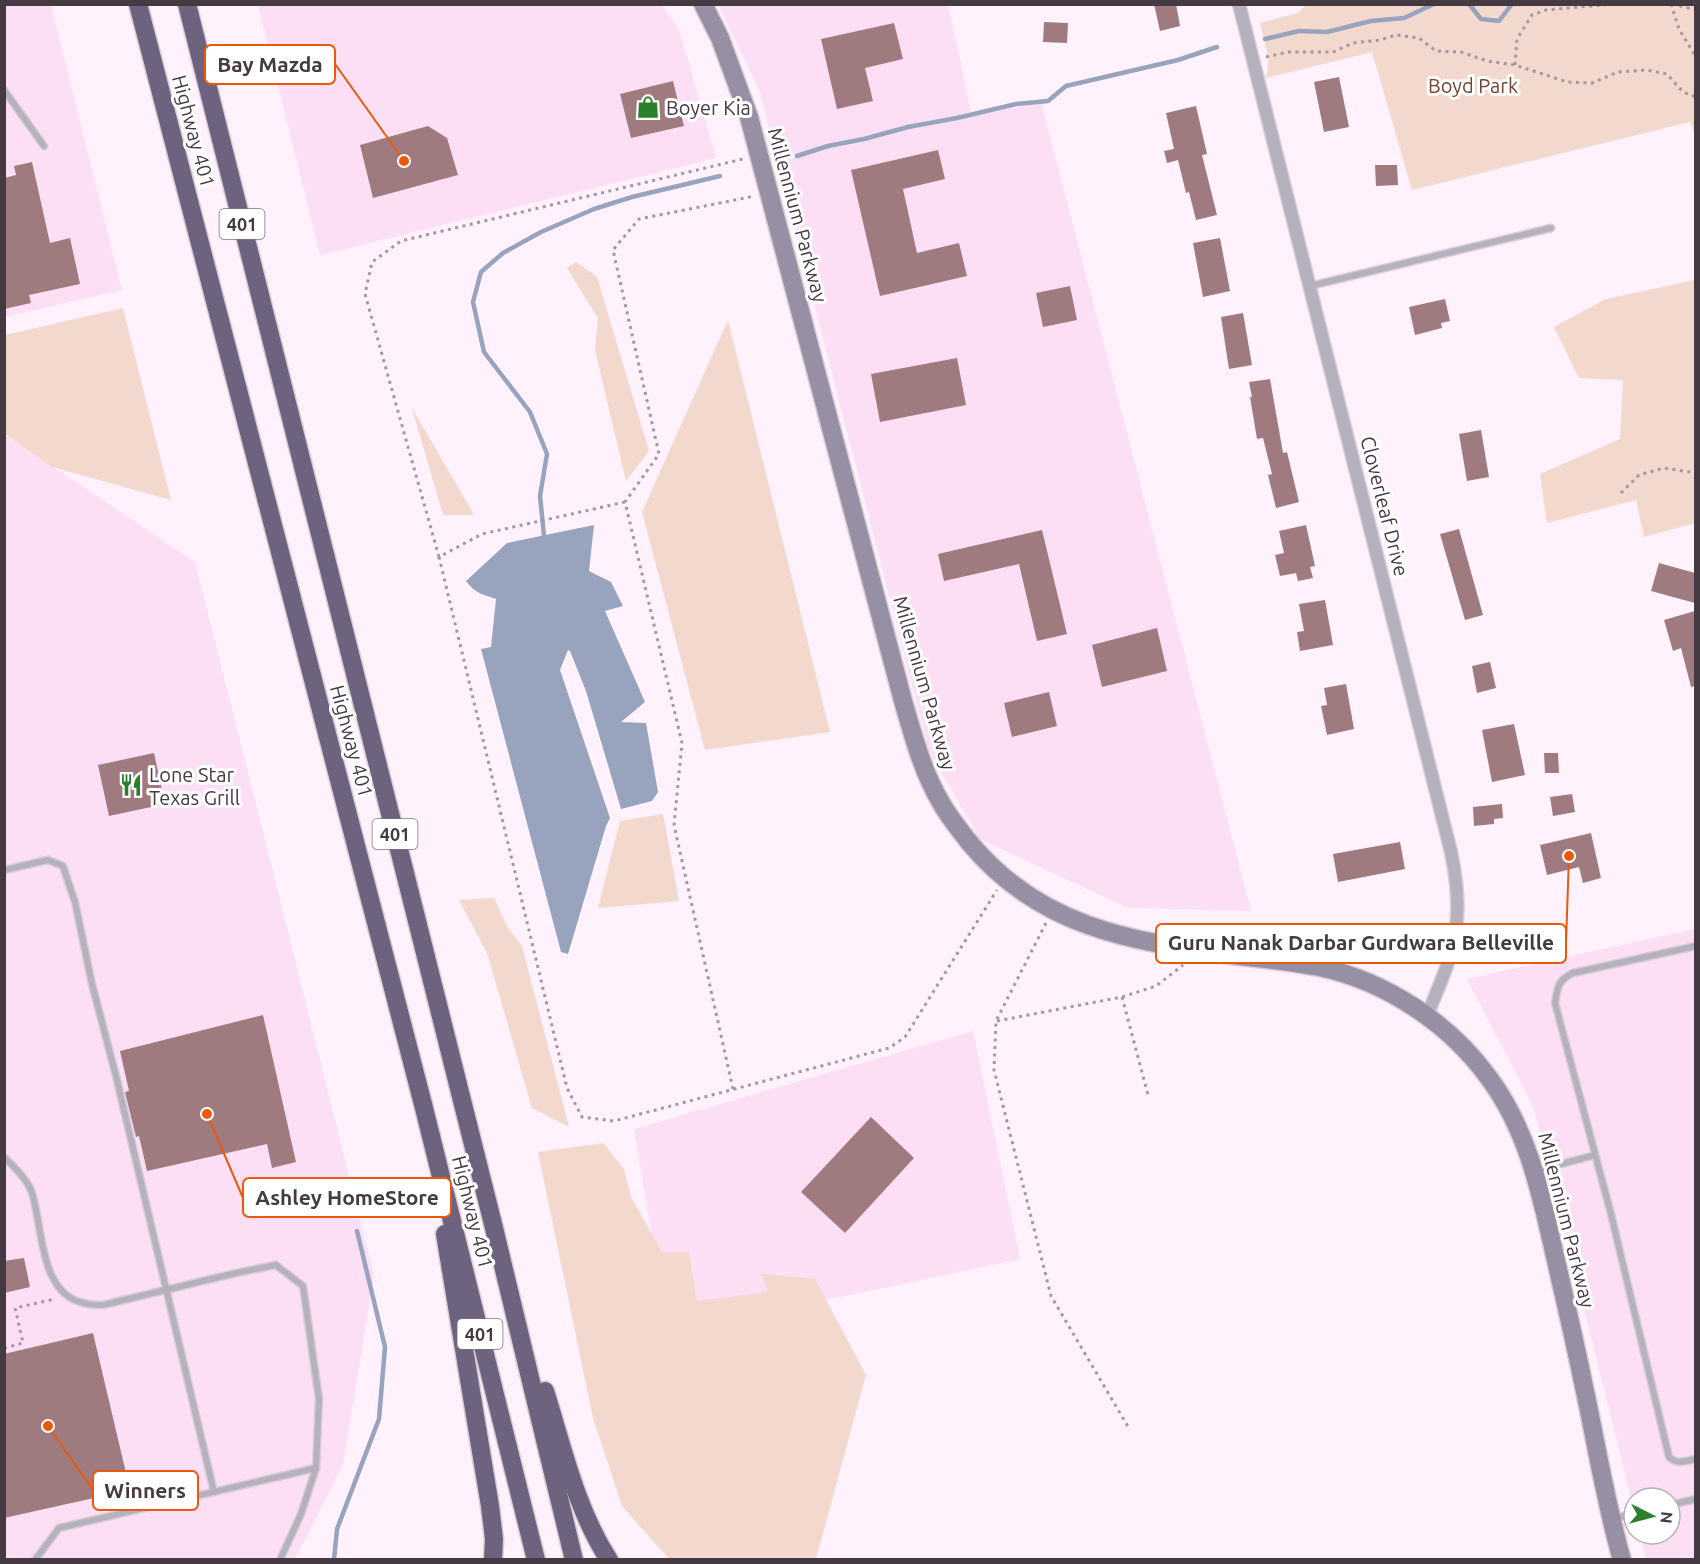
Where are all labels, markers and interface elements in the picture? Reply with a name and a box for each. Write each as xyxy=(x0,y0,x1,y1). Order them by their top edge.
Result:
callout: Bay Mazda xyxy=(205,45,335,84)
text: Bay Mazda xyxy=(217,52,323,76)
street label: Highway 401 xyxy=(168,72,220,190)
park label: Boyd Park xyxy=(1428,74,1518,97)
shop icon: Boyer Kia xyxy=(635,94,661,120)
place label: Boyer Kia xyxy=(666,96,751,119)
street label: Millennium Parkway xyxy=(764,125,832,305)
road number: 401 xyxy=(220,209,264,239)
street label: Cloverleaf Drive xyxy=(1356,434,1414,578)
street label: Millennium Parkway xyxy=(889,593,961,773)
street label: Highway 401 xyxy=(326,682,378,800)
place label: Lone Star Texas Grill xyxy=(149,763,240,809)
restaurant icon: Lone Star Texas Grill xyxy=(118,772,144,798)
road number: 401 xyxy=(372,819,418,849)
callout: Guru Nanak Darbar Gurdwara Belleville xyxy=(1156,924,1566,963)
text: Guru Nanak Darbar Gurdwara Belleville xyxy=(1168,930,1554,954)
street label: Millennium Parkway xyxy=(1534,1130,1600,1310)
street label: Highway 401 xyxy=(448,1153,498,1271)
callout: Ashley HomeStore xyxy=(243,1178,451,1217)
text: Ashley HomeStore xyxy=(255,1185,439,1209)
road number: 401 xyxy=(458,1319,502,1349)
callout: Winners xyxy=(93,1471,198,1510)
text: Winners xyxy=(104,1478,186,1502)
north arrow xyxy=(1622,1486,1682,1546)
text: N xyxy=(1657,1511,1676,1524)

